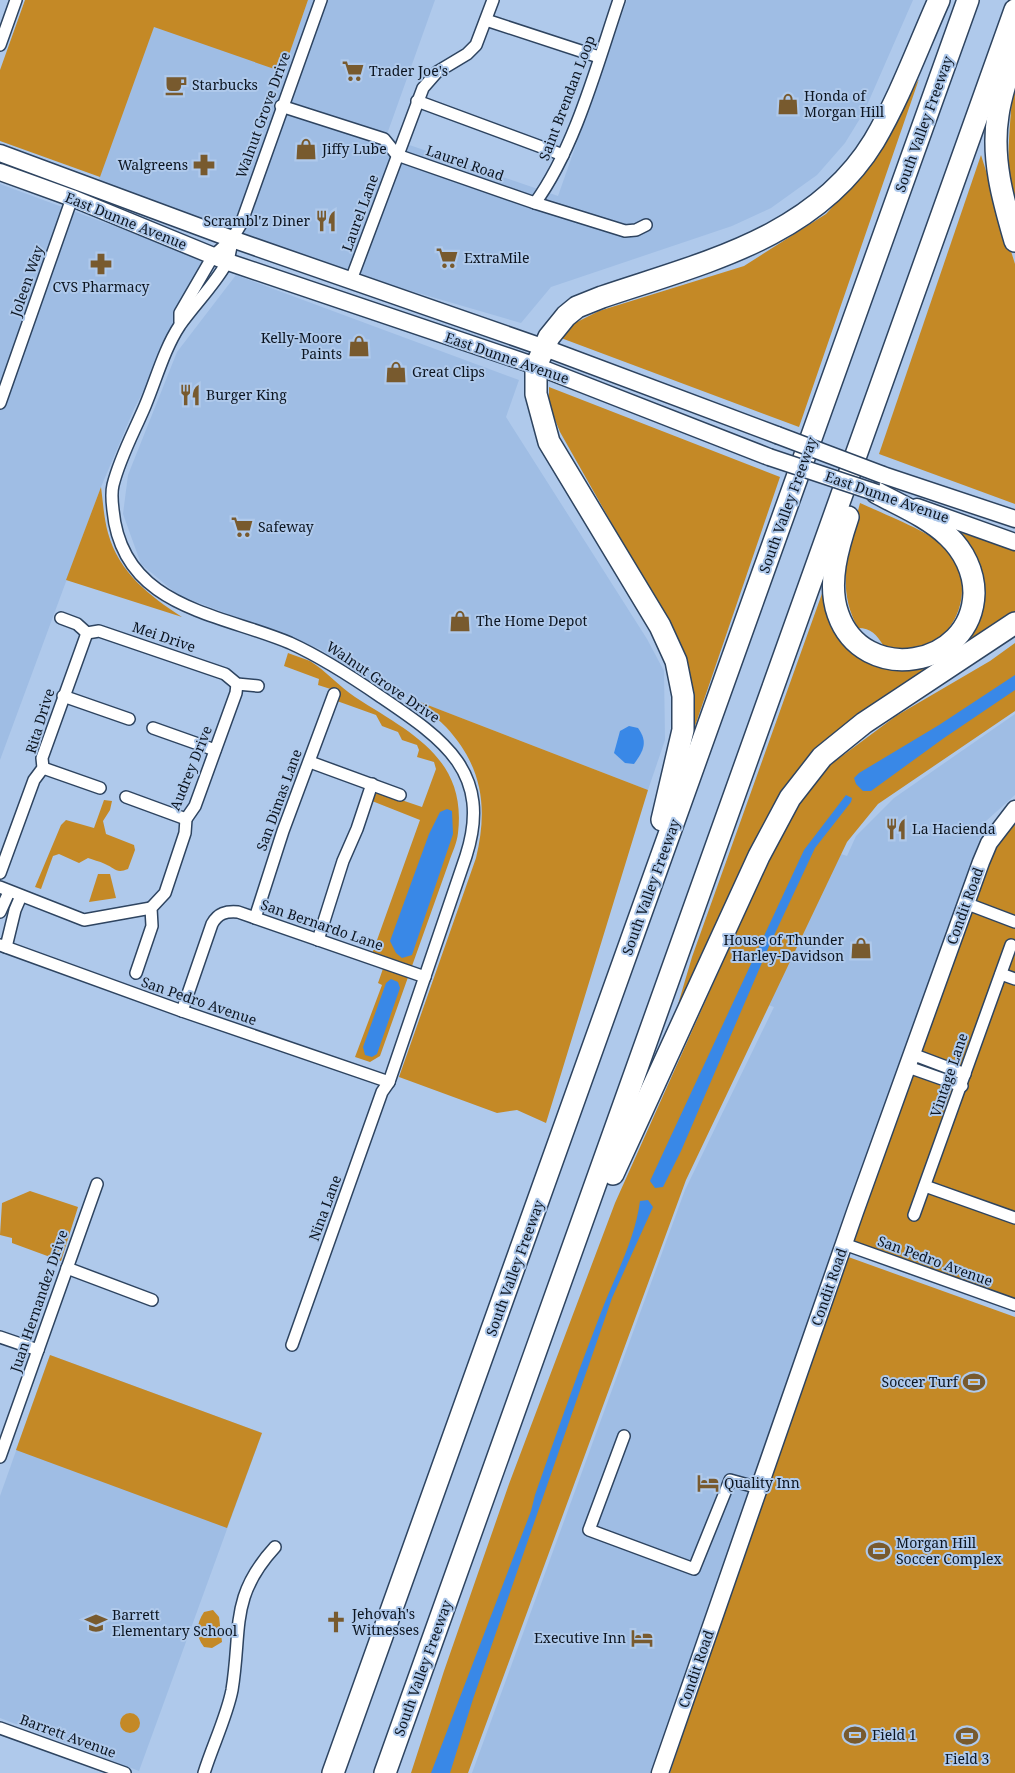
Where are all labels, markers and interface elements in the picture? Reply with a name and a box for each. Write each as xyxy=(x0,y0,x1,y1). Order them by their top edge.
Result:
street label: Saint Brendan Loop xyxy=(534,33,599,163)
street label: Walnut Grove Drive xyxy=(231,49,294,181)
street label: South Valley Freeway xyxy=(890,53,957,195)
supermarket icon: Trader Joe's xyxy=(340,58,366,84)
place label: Trader Joe's xyxy=(369,61,448,80)
cafe icon: Starbucks xyxy=(163,72,189,98)
place label: Starbucks xyxy=(192,75,258,94)
place label: Honda of Morgan Hill xyxy=(804,86,885,121)
shop icon: Honda of Morgan Hill xyxy=(775,91,801,117)
shop icon: Jiffy Lube xyxy=(293,136,319,162)
place label: Jiffy Lube xyxy=(321,139,387,158)
street label: Laurel Road xyxy=(424,140,507,185)
pharmacy icon: Walgreens xyxy=(191,152,217,178)
place label: Walgreens xyxy=(118,155,188,174)
street label: Laurel Lane xyxy=(337,172,382,254)
street label: East Dunne Avenue xyxy=(62,187,190,254)
restaurant icon: Scrambl'z Diner xyxy=(313,208,339,234)
place label: Scrambl'z Diner xyxy=(203,211,310,230)
street label: Joleen Way xyxy=(5,243,48,320)
supermarket icon: ExtraMile xyxy=(434,245,460,271)
place label: ExtraMile xyxy=(464,248,529,267)
pharmacy icon: CVS Pharmacy xyxy=(88,251,114,277)
place label: CVS Pharmacy xyxy=(52,277,150,296)
street label: East Dunne Avenue xyxy=(443,327,572,388)
place label: Kelly-Moore Paints xyxy=(261,328,342,363)
shop icon: Kelly-Moore Paints xyxy=(346,333,372,359)
shop icon: Great Clips xyxy=(383,359,409,385)
place label: Great Clips xyxy=(412,362,485,381)
restaurant icon: Burger King xyxy=(177,382,203,408)
place label: Burger King xyxy=(206,385,287,404)
street label: South Valley Freeway xyxy=(754,434,821,576)
street label: East Dunne Avenue xyxy=(823,466,952,527)
supermarket icon: Safeway xyxy=(229,514,255,540)
place label: Safeway xyxy=(258,517,314,536)
shop icon: The Home Depot xyxy=(447,608,473,634)
place label: The Home Depot xyxy=(476,611,587,630)
street label: Mei Drive xyxy=(130,617,198,656)
street label: Walnut Grove Drive xyxy=(323,636,444,727)
street label: Rita Drive xyxy=(21,686,58,756)
street label: Audrey Drive xyxy=(165,723,216,813)
street label: San Dimas Lane xyxy=(251,746,306,853)
street label: South Valley Freeway xyxy=(617,816,684,958)
restaurant icon: La Hacienda xyxy=(883,816,909,842)
place label: La Hacienda xyxy=(912,819,996,838)
street label: Condit Road xyxy=(942,864,987,947)
street label: San Bernardo Lane xyxy=(258,895,386,954)
place label: House of Thunder Harley-Davidson xyxy=(724,930,844,965)
shop icon: House of Thunder Harley-Davidson xyxy=(848,935,874,961)
street label: San Pedro Avenue xyxy=(139,972,259,1029)
street label: Vintage Lane xyxy=(925,1030,972,1119)
street label: Nina Lane xyxy=(304,1172,345,1243)
street label: South Valley Freeway xyxy=(481,1197,548,1339)
street label: Juan Hernandez Drive xyxy=(5,1227,72,1375)
street label: San Pedro Avenue xyxy=(875,1231,995,1290)
street label: Condit Road xyxy=(806,1245,851,1328)
sports icon: Soccer Turf xyxy=(961,1369,987,1395)
place label: Soccer Turf xyxy=(882,1372,960,1391)
hotel icon: Quality Inn xyxy=(695,1470,721,1496)
place label: Quality Inn xyxy=(724,1473,800,1492)
place label: Morgan Hill Soccer Complex xyxy=(896,1533,1003,1568)
sports icon: Morgan Hill Soccer Complex xyxy=(866,1538,892,1564)
street label: South Valley Freeway xyxy=(389,1597,456,1739)
place label: Jehovah's Witnesses xyxy=(351,1604,419,1639)
place label: Barrett Elementary School xyxy=(112,1605,238,1640)
church icon: Jehovah's Witnesses xyxy=(323,1609,349,1635)
school or university icon: Barrett Elementary School xyxy=(83,1610,109,1636)
hotel icon: Executive Inn xyxy=(629,1625,655,1651)
street label: Condit Road xyxy=(673,1627,718,1710)
place label: Executive Inn xyxy=(534,1628,626,1647)
street label: Barrett Avenue xyxy=(17,1709,119,1762)
sports icon: Field 1 xyxy=(842,1722,868,1748)
sports icon: Field 3 xyxy=(954,1723,980,1749)
place label: Field 1 xyxy=(872,1725,917,1744)
place label: Field 3 xyxy=(945,1749,989,1768)

